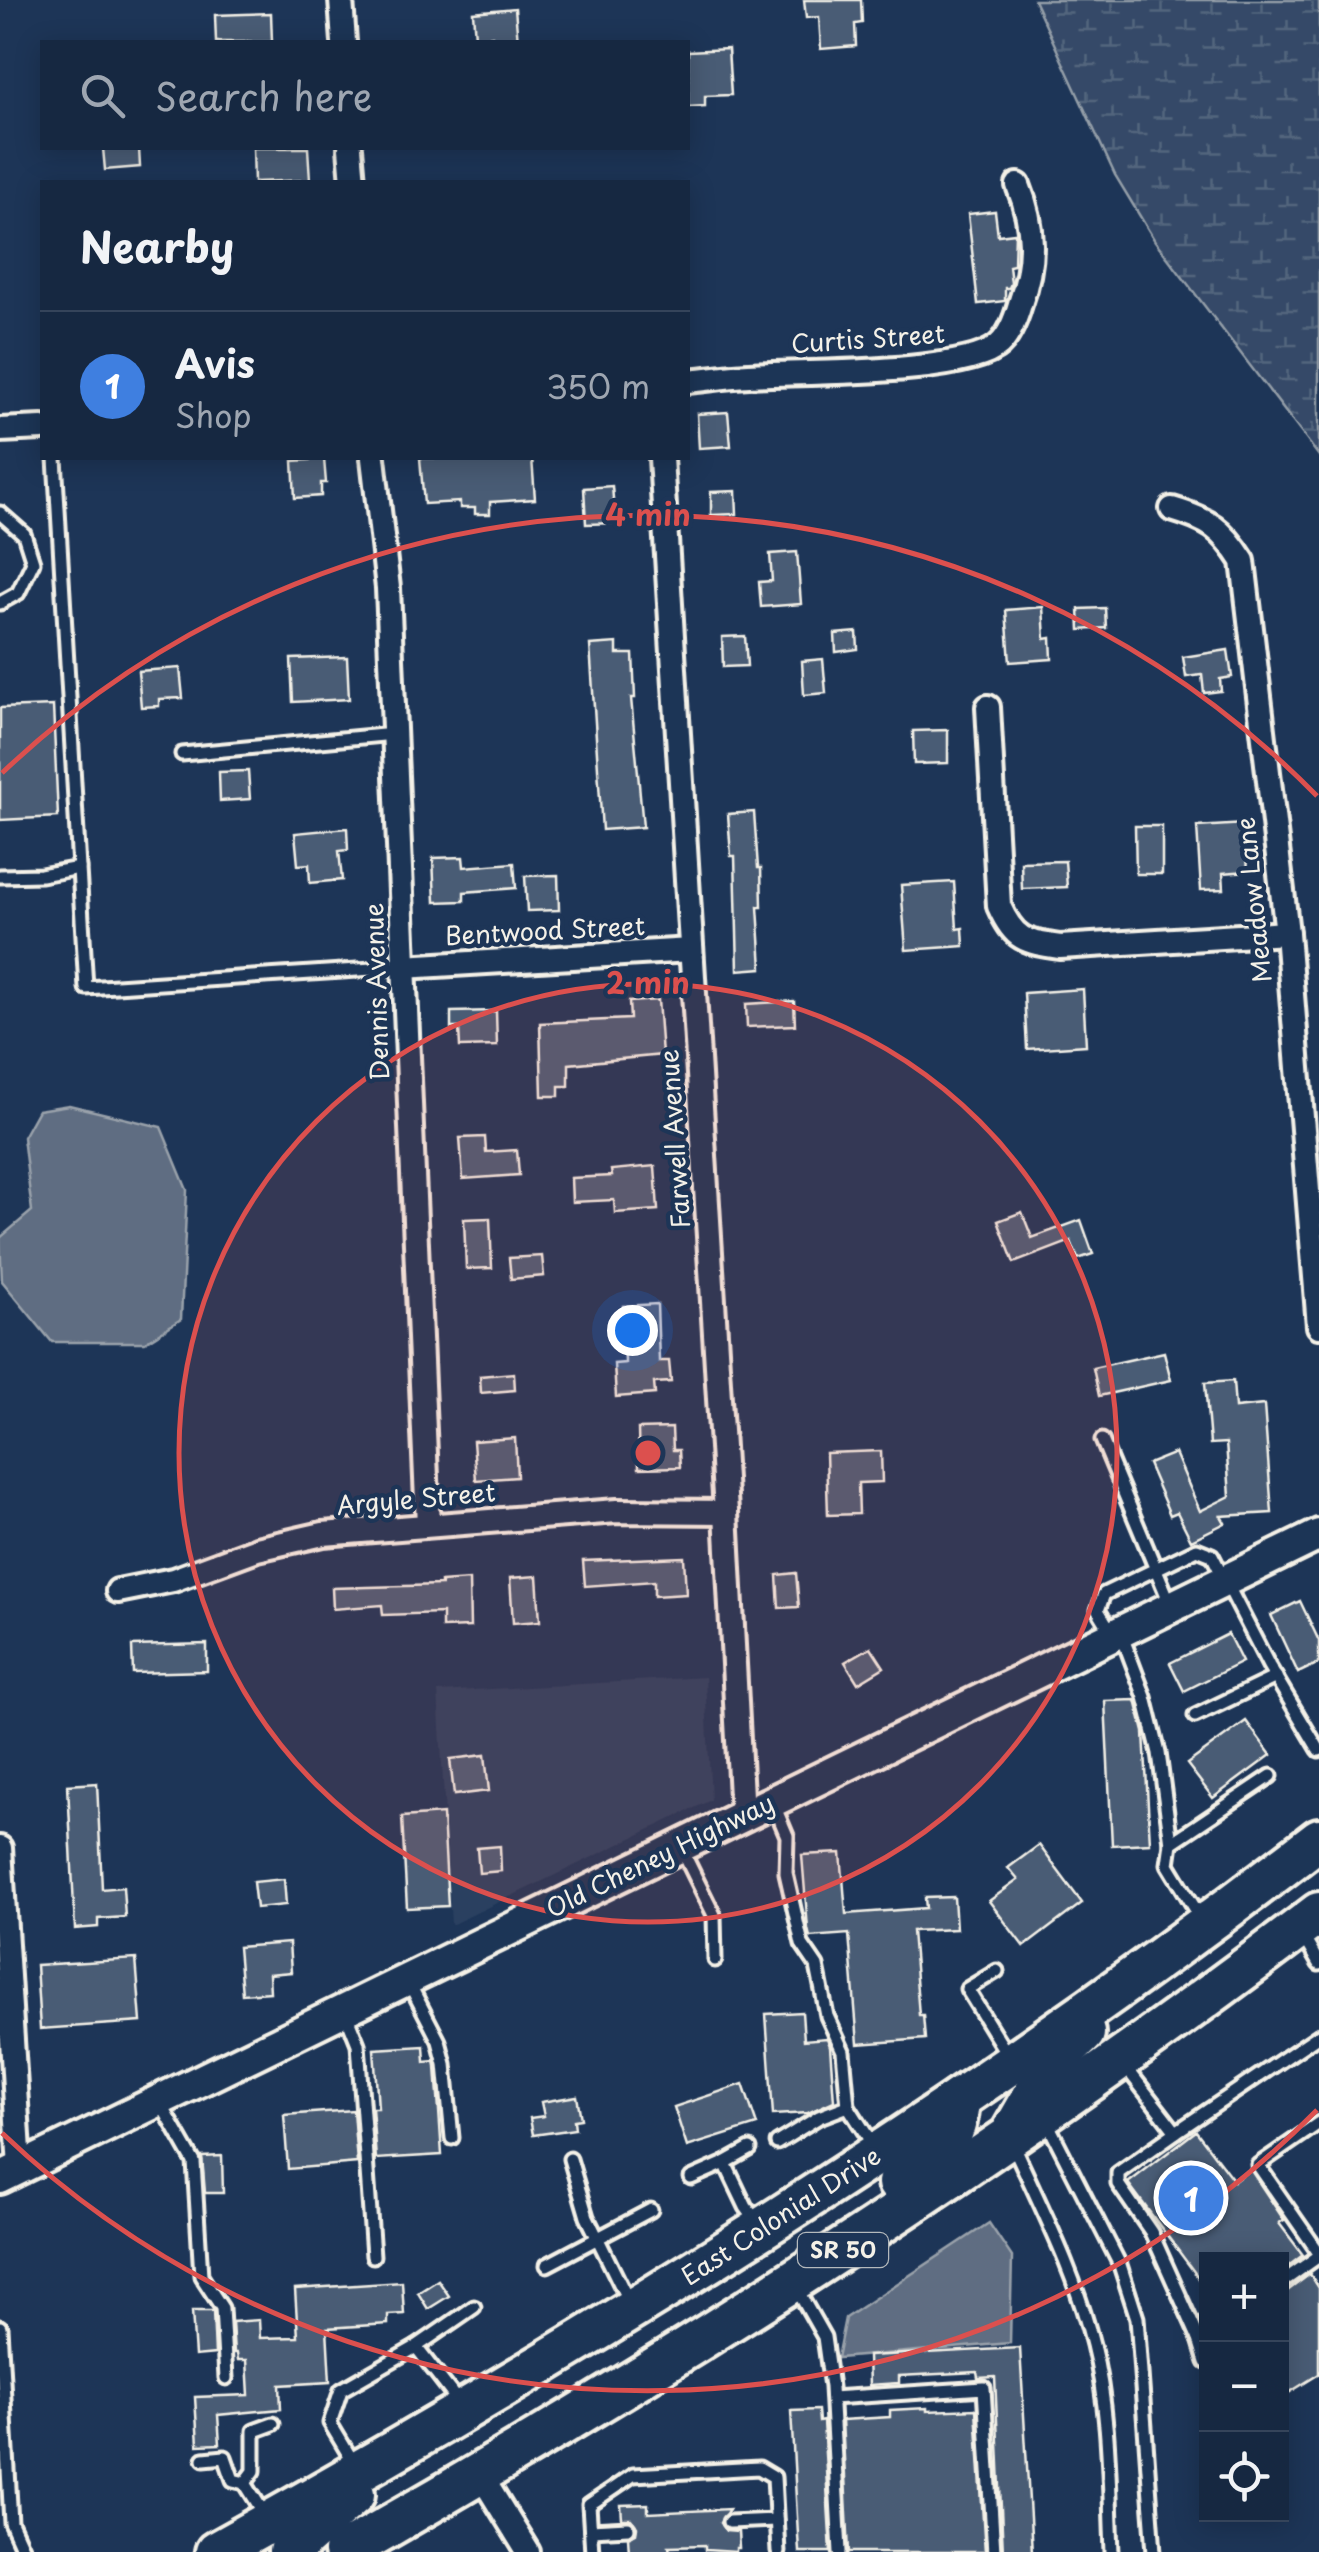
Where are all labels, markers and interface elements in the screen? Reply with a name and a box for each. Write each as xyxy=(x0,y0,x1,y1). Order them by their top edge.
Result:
search box xyxy=(40,40,690,150)
text: Search here xyxy=(155,67,372,124)
icon: search xyxy=(75,68,130,123)
text: Nearby xyxy=(80,214,234,277)
street label: Curtis Street xyxy=(790,314,946,362)
text: Avis xyxy=(175,334,255,391)
text: 1 xyxy=(105,362,120,410)
text: 350 m xyxy=(546,362,650,410)
text: Shop xyxy=(175,391,252,439)
text: 4 min xyxy=(605,491,691,536)
street label: Meadow Lane xyxy=(1225,816,1281,985)
street label: Dennis Avenue xyxy=(354,902,398,1082)
street label: Bentwood Street xyxy=(444,906,646,954)
text: 2 min xyxy=(606,959,690,1004)
street label: Farwell Avenue xyxy=(649,1048,699,1230)
your location xyxy=(607,1305,658,1356)
centre of rings xyxy=(630,1435,666,1471)
street label: Argyle Street xyxy=(335,1472,497,1524)
street label: Old Cheney Highway xyxy=(539,1783,780,1927)
street label: East Colonial Drive xyxy=(673,2136,888,2294)
pin: 1 xyxy=(1158,2160,1224,2236)
road number: SR 50 xyxy=(798,2233,888,2267)
map controls xyxy=(1199,2252,1289,2522)
button: + xyxy=(1199,2252,1289,2342)
button: − xyxy=(1199,2342,1289,2432)
button: locate xyxy=(1199,2432,1289,2522)

